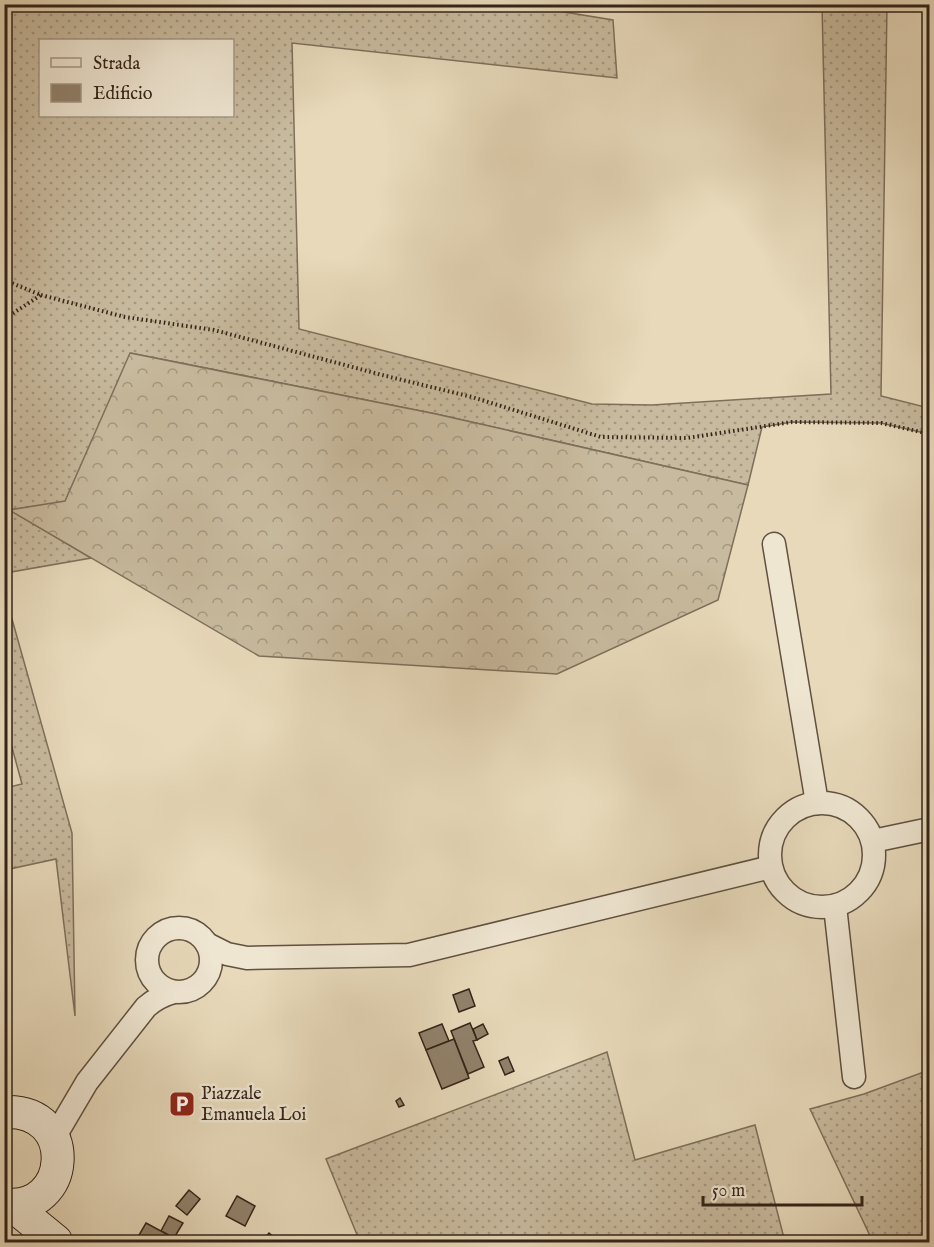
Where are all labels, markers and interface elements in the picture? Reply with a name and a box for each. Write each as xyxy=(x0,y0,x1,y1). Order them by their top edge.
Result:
legend xyxy=(39,39,234,117)
text: Strada xyxy=(93,53,140,76)
text: Edificio xyxy=(93,83,153,106)
place label: Piazzale Emanuela Loi xyxy=(201,1083,306,1127)
parking icon: Piazzale Emanuela Loi xyxy=(167,1089,197,1119)
scale bar xyxy=(703,1169,862,1207)
text: 50 m xyxy=(712,1180,745,1203)

